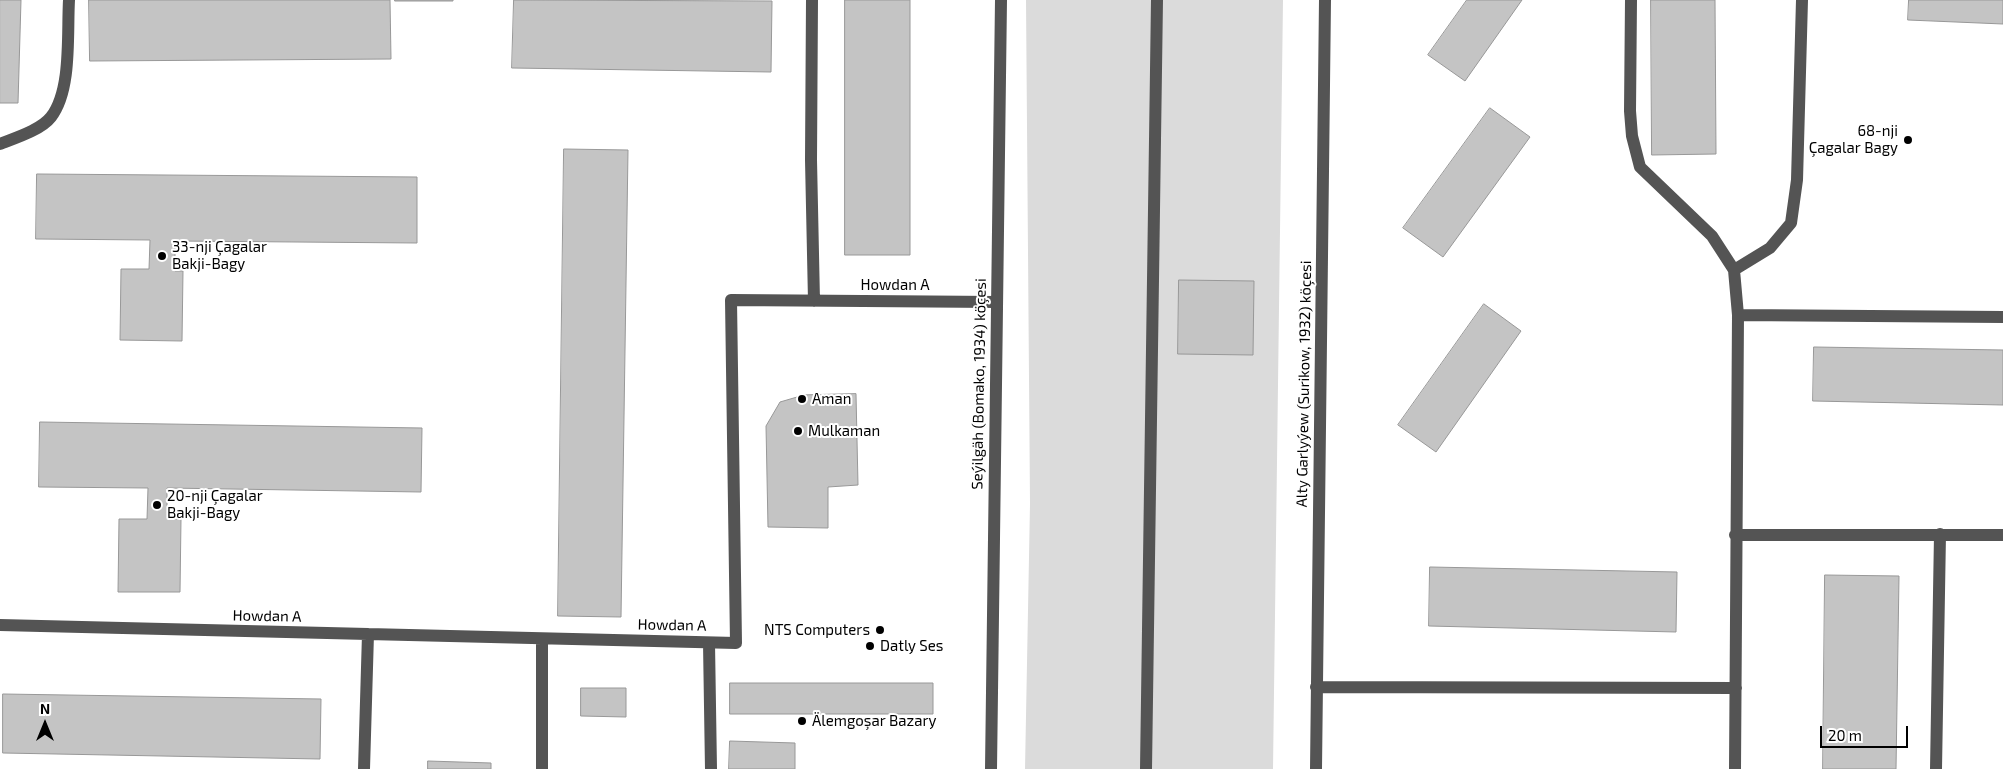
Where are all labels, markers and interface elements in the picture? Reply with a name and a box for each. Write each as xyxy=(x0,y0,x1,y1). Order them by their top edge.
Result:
place label: 68-nji Çagalar Bagy xyxy=(1809,122,1898,157)
marker: 68-nji Çagalar Bagy xyxy=(1902,134,1914,146)
place label: 33-nji Çagalar Bakji-Bagy xyxy=(172,238,267,273)
marker: 33-nji Çagalar Bakji-Bagy xyxy=(156,250,168,262)
street label: Alty Garlyýew (Surikow, 1932) köçesi xyxy=(1293,260,1315,508)
street label: Howdan A xyxy=(860,276,930,294)
street label: Seýilgäh (Bomako, 1934) köçesi xyxy=(968,278,990,490)
place label: Aman xyxy=(812,390,851,408)
marker: Aman xyxy=(796,393,808,405)
place label: Mulkaman xyxy=(808,422,880,440)
marker: Mulkaman xyxy=(792,425,804,437)
place label: 20-nji Çagalar Bakji-Bagy xyxy=(167,487,263,522)
marker: 20-nji Çagalar Bakji-Bagy xyxy=(151,499,163,511)
street label: Howdan A xyxy=(232,606,302,626)
street label: Howdan A xyxy=(637,615,707,635)
place label: NTS Computers xyxy=(764,621,870,639)
marker: NTS Computers xyxy=(874,624,886,636)
place label: Datly Ses xyxy=(880,637,943,655)
marker: Datly Ses xyxy=(864,640,876,652)
north arrow xyxy=(20,699,70,749)
text: N xyxy=(40,700,50,717)
place label: Älemgoşar Bazary xyxy=(812,712,936,730)
marker: Älemgoşar Bazary xyxy=(796,715,808,727)
scale bar xyxy=(1823,716,1910,748)
text: 20 m xyxy=(1828,726,1862,744)

